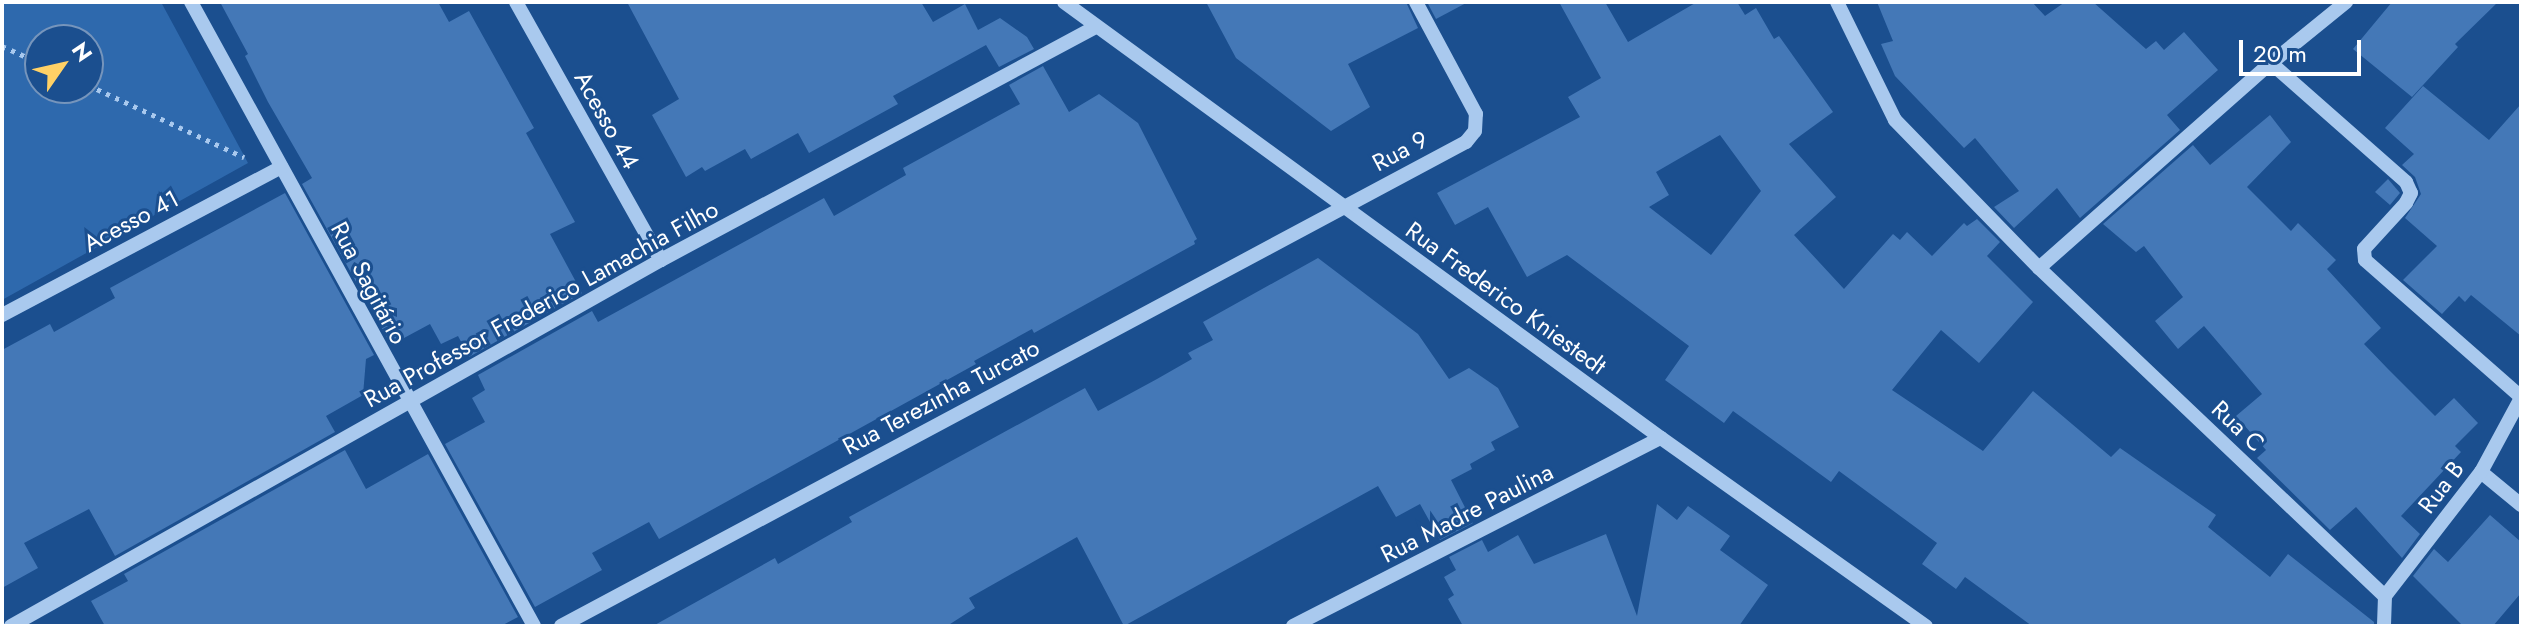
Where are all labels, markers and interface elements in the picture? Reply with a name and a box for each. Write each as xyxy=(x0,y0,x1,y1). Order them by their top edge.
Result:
north arrow xyxy=(24,24,104,104)
scale bar xyxy=(2243,24,2365,74)
text: N xyxy=(64,36,100,68)
text: 20 m xyxy=(2253,36,2307,71)
street label: Acesso 44 xyxy=(568,66,646,174)
street label: Rua 9 xyxy=(1367,125,1433,177)
street label: Acesso 41 xyxy=(78,184,184,258)
street label: Rua Professor Frederico Lamachia Filho xyxy=(359,194,723,414)
street label: Rua Frederico Kniestedt xyxy=(1400,216,1612,380)
street label: Rua Sagitário xyxy=(325,217,413,349)
street label: Rua Terezinha Turcato xyxy=(838,333,1044,461)
street label: Rua C xyxy=(2206,395,2270,457)
street label: Rua B xyxy=(2412,455,2470,519)
street label: Rua Madre Paulina xyxy=(1376,457,1558,569)

